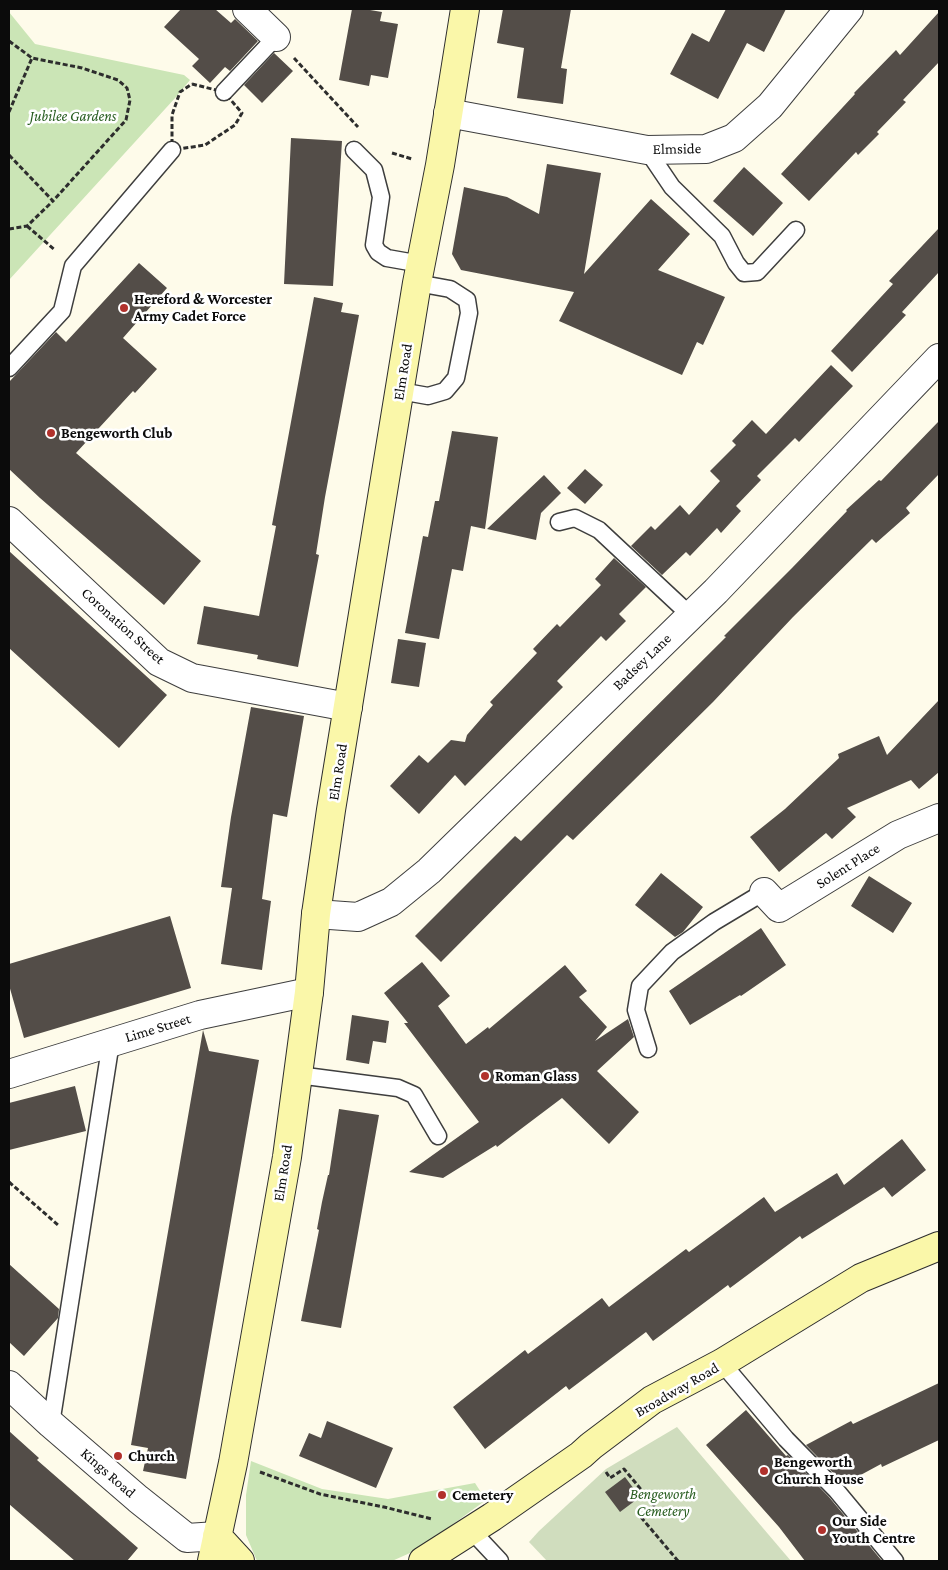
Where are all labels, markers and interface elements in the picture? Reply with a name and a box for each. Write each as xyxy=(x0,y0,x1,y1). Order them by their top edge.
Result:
park label: Jubilee Gardens xyxy=(30,107,116,125)
street label: Elmside xyxy=(653,140,701,158)
place label: Hereford & Worcester Army Cadet Force xyxy=(134,290,272,325)
marker: Hereford & Worcester Army Cadet Force xyxy=(118,302,130,314)
street label: Elm Road xyxy=(390,342,416,402)
place label: Bengeworth Club xyxy=(61,424,172,442)
marker: Bengeworth Club xyxy=(45,427,57,439)
street label: Coronation Street xyxy=(78,584,168,668)
street label: Badsey Lane xyxy=(609,630,675,694)
street label: Elm Road xyxy=(325,742,351,802)
street label: Solent Place xyxy=(813,839,883,893)
street label: Lime Street xyxy=(123,1009,193,1047)
place label: Roman Glass xyxy=(495,1067,577,1085)
marker: Roman Glass xyxy=(479,1070,491,1082)
street label: Elm Road xyxy=(270,1143,296,1203)
street label: Broadway Road xyxy=(632,1359,722,1421)
street label: Kings Road xyxy=(77,1444,139,1502)
place label: Church xyxy=(128,1447,175,1465)
marker: Church xyxy=(112,1450,124,1462)
place label: Bengeworth Church House xyxy=(774,1453,864,1488)
marker: Bengeworth Church House xyxy=(758,1465,770,1477)
park label: Bengeworth Cemetery xyxy=(630,1485,696,1520)
place label: Cemetery xyxy=(452,1486,513,1504)
marker: Cemetery xyxy=(436,1489,448,1501)
place label: Our Side Youth Centre xyxy=(832,1512,915,1547)
marker: Our Side Youth Centre xyxy=(816,1524,828,1536)

